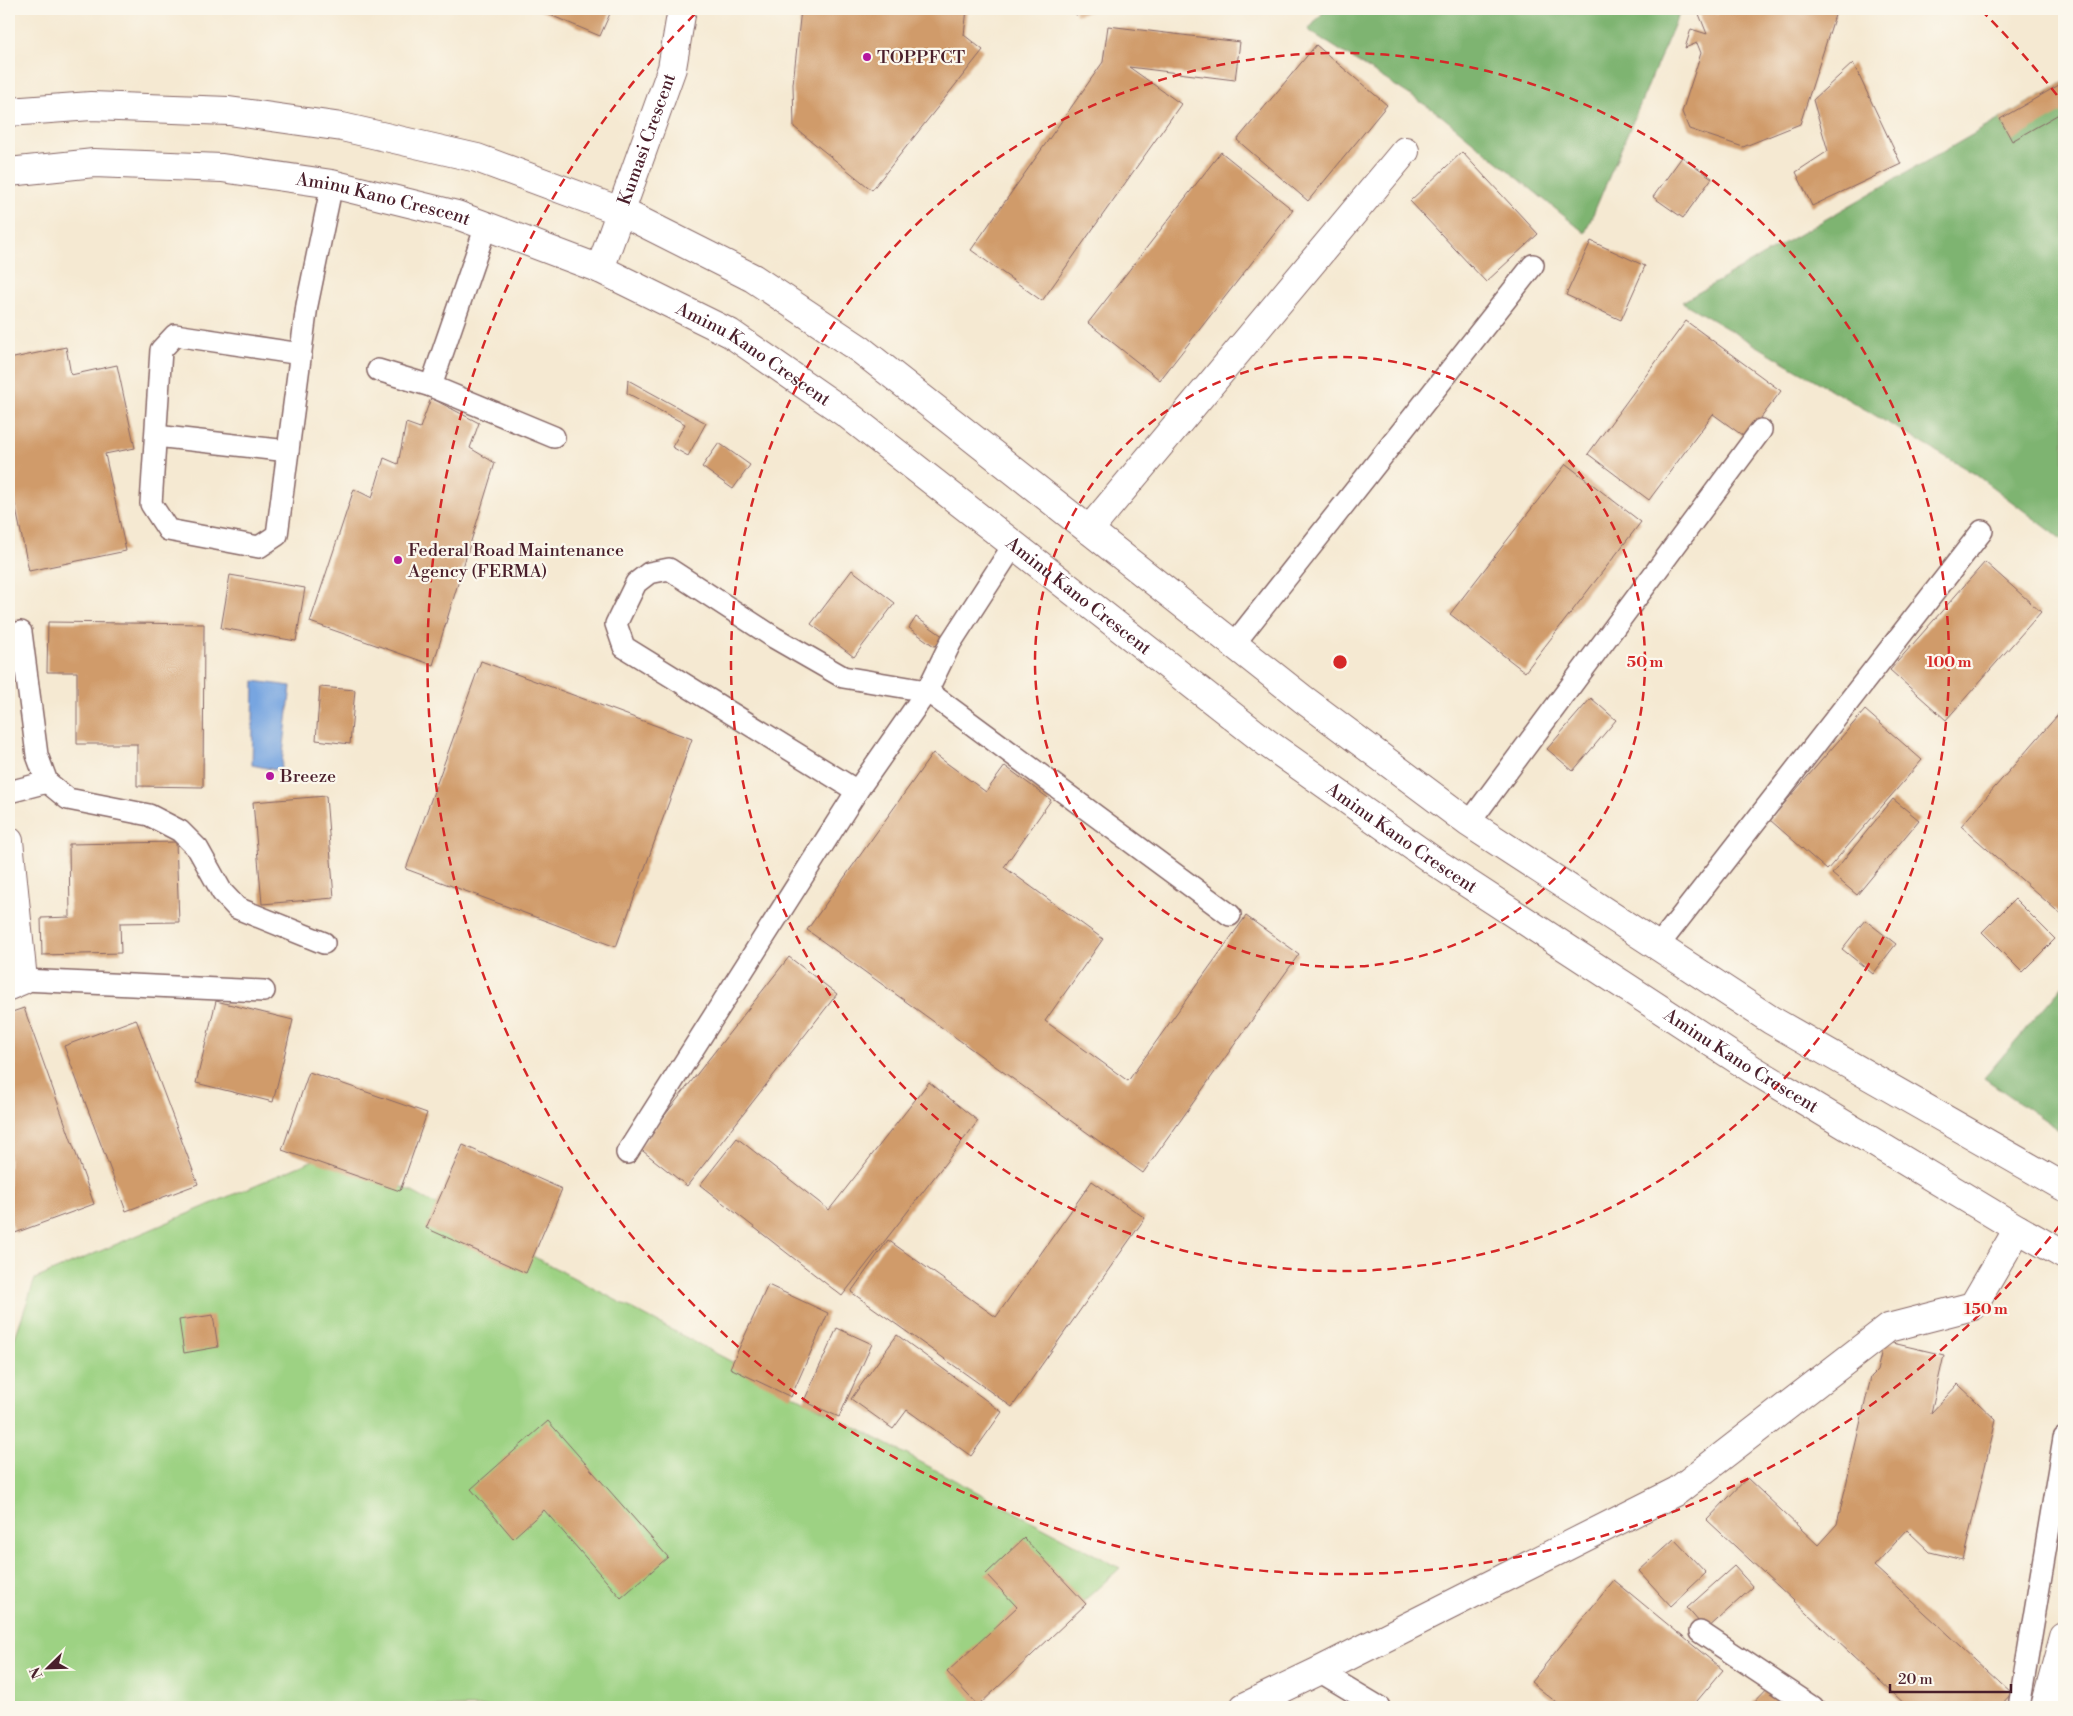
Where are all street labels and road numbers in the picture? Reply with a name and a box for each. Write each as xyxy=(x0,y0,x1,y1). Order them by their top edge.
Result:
street label: Kumasi Crescent xyxy=(613,70,681,208)
street label: Aminu Kano Crescent xyxy=(294,168,474,231)
street label: Aminu Kano Crescent xyxy=(671,297,835,412)
street label: Aminu Kano Crescent xyxy=(1000,531,1156,661)
street label: Aminu Kano Crescent xyxy=(1321,777,1482,899)
street label: Aminu Kano Crescent xyxy=(1658,1003,1823,1119)

